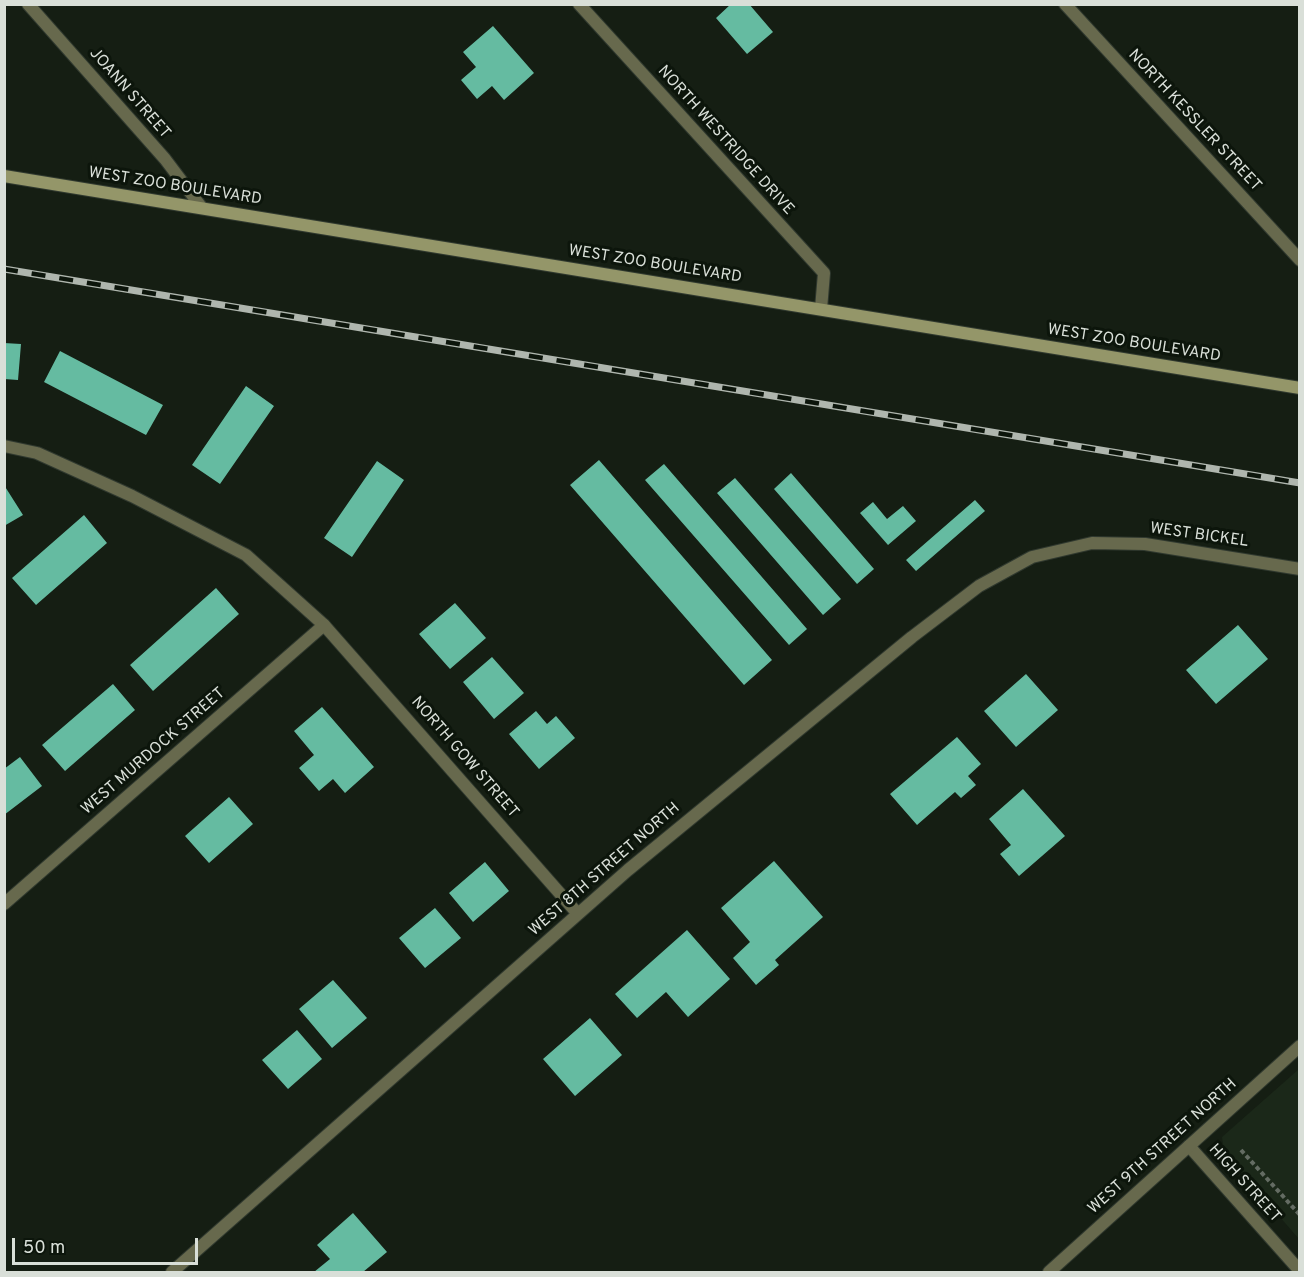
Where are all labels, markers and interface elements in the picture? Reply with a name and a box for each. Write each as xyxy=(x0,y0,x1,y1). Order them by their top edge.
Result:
street label: JOANN STREET xyxy=(84,45,174,143)
street label: NORTH KESSLER STREET xyxy=(1123,46,1265,196)
street label: NORTH WESTRIDGE DRIVE xyxy=(653,62,797,220)
street label: WEST ZOO BOULEVARD xyxy=(87,164,263,210)
street label: WEST ZOO BOULEVARD xyxy=(567,242,743,288)
street label: WEST ZOO BOULEVARD xyxy=(1046,321,1222,367)
street label: WEST BICKEL xyxy=(1149,520,1249,552)
street label: WEST MURDOCK STREET xyxy=(78,684,230,820)
street label: NORTH GOW STREET xyxy=(406,693,522,823)
street label: WEST 8TH STREET NORTH xyxy=(526,799,684,941)
street label: WEST 9TH STREET NORTH xyxy=(1085,1075,1241,1219)
street label: HIGH STREET xyxy=(1204,1141,1284,1227)
scale bar xyxy=(15,1226,201,1264)
text: 50 m xyxy=(23,1237,65,1260)

